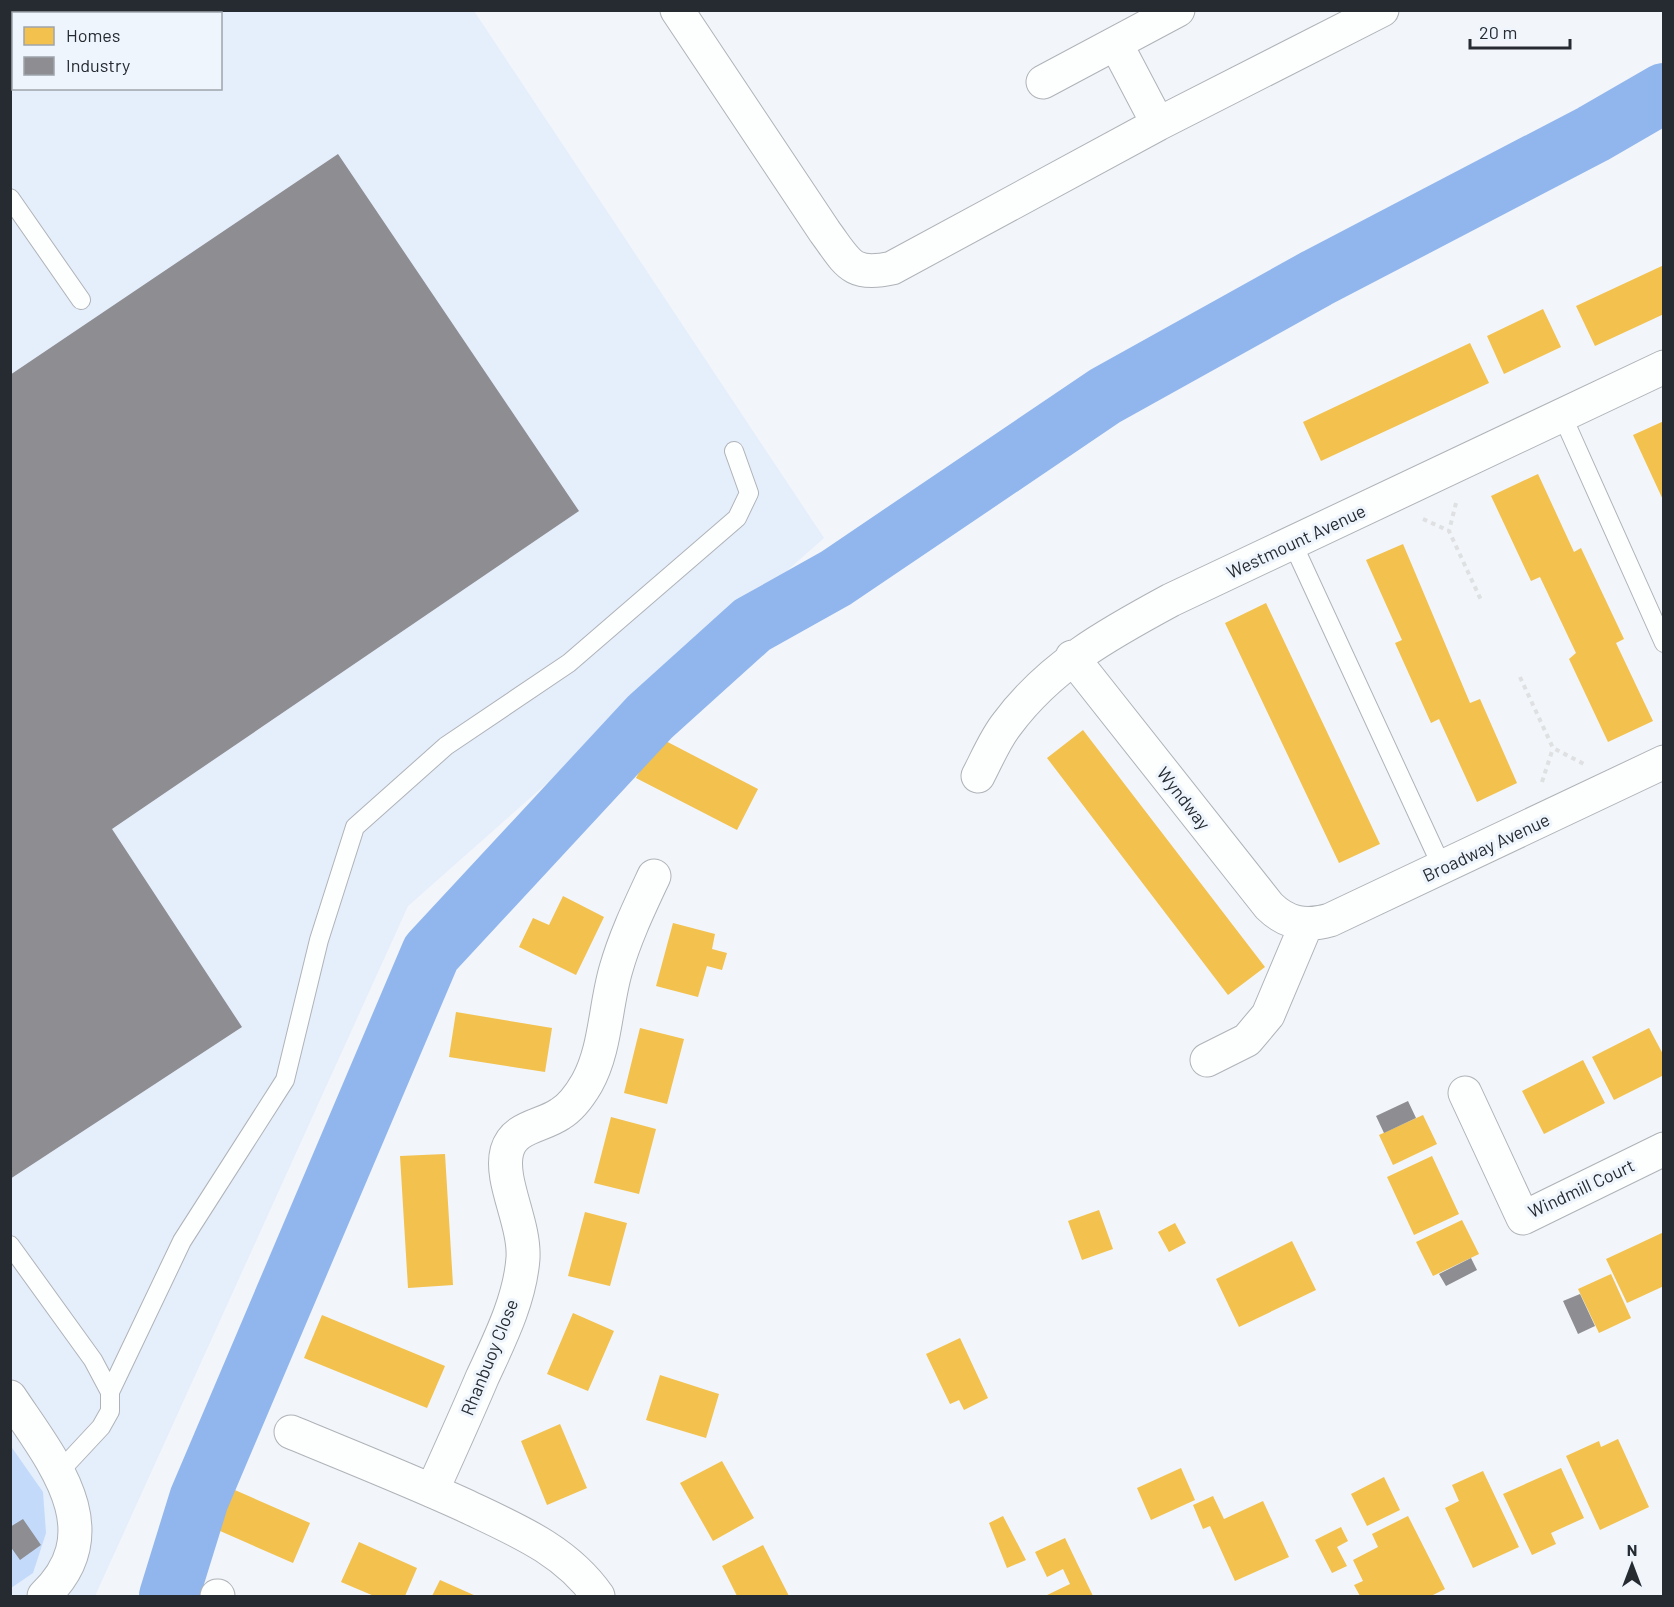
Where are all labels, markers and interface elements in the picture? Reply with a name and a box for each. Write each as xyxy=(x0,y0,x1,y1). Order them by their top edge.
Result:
legend xyxy=(12,12,222,90)
scale bar xyxy=(1470,12,1570,50)
text: 20 m xyxy=(1479,21,1517,43)
text: Homes xyxy=(66,24,120,46)
text: Industry xyxy=(66,54,130,76)
street label: Westmount Avenue xyxy=(1223,499,1369,583)
street label: Wyndway xyxy=(1153,762,1215,834)
street label: Broadway Avenue xyxy=(1419,808,1553,886)
street label: Windmill Court xyxy=(1524,1154,1638,1222)
street label: Rhanbuoy Close xyxy=(456,1296,522,1418)
north arrow xyxy=(1602,1535,1662,1595)
text: N xyxy=(1627,1540,1637,1559)

